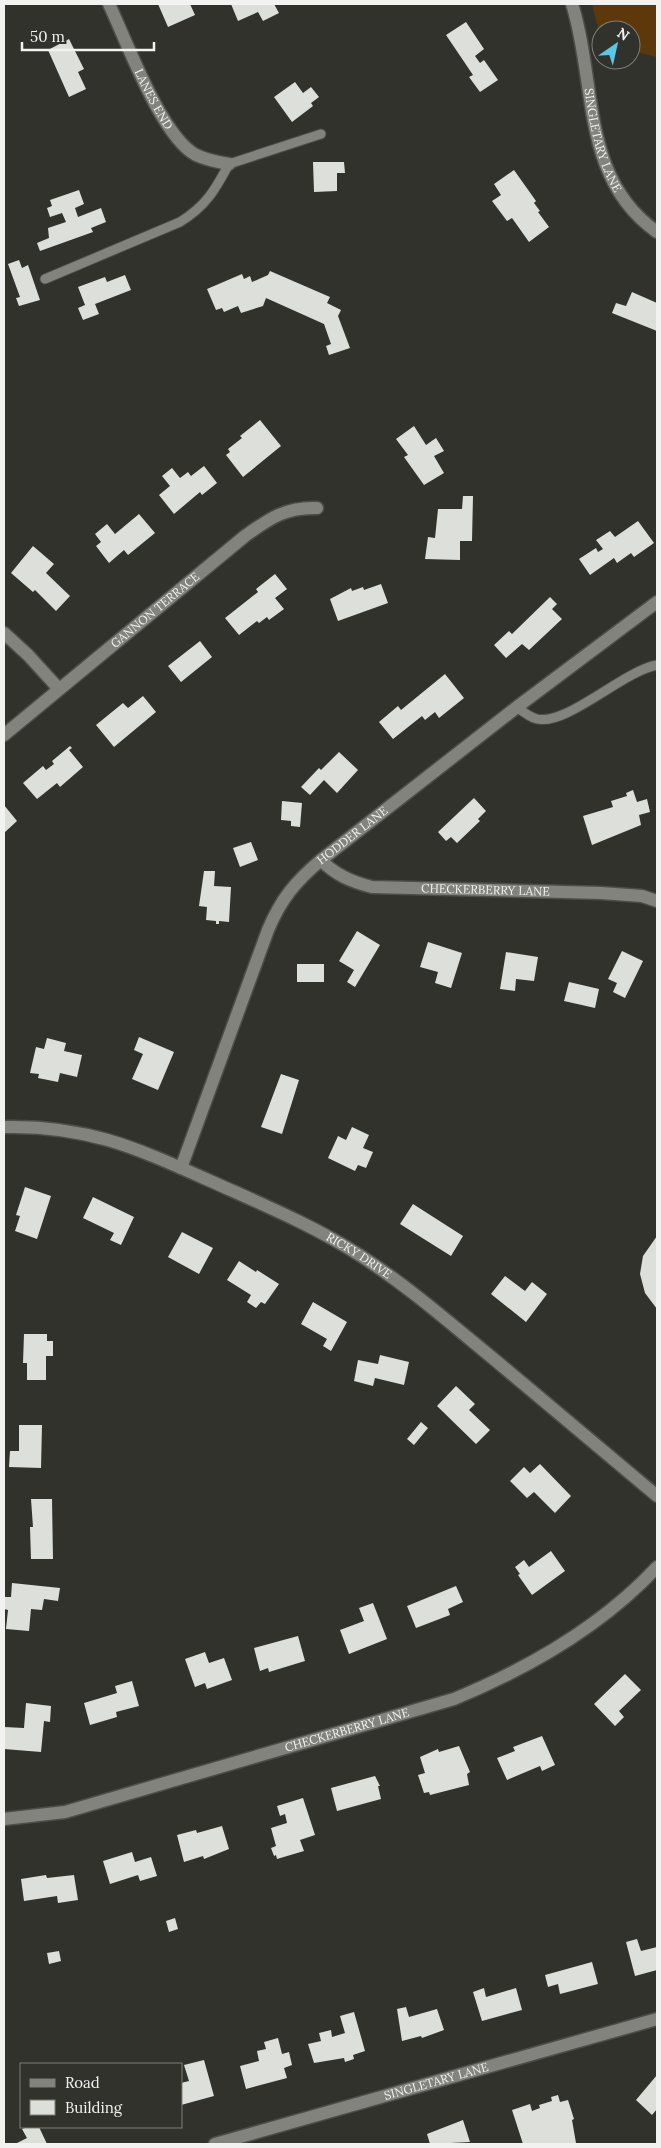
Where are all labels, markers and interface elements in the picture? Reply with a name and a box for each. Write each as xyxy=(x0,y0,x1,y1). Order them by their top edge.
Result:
scale bar xyxy=(22,20,155,52)
north arrow xyxy=(591,20,641,70)
text: N xyxy=(614,24,633,45)
text: 50 m xyxy=(30,27,65,46)
street label: LANES END xyxy=(132,66,176,132)
street label: SINGLETARY LANE xyxy=(581,87,625,195)
street label: GANNON TERRACE xyxy=(107,569,202,651)
street label: HODDER LANE xyxy=(314,803,391,867)
street label: CHECKERBERRY LANE xyxy=(421,880,550,899)
street label: RICKY DRIVE xyxy=(324,1229,395,1282)
street label: CHECKERBERRY LANE xyxy=(283,1704,411,1755)
street label: SINGLETARY LANE xyxy=(382,2059,490,2103)
legend xyxy=(20,2063,182,2128)
text: Road xyxy=(65,2073,100,2092)
text: Building xyxy=(65,2098,123,2117)

